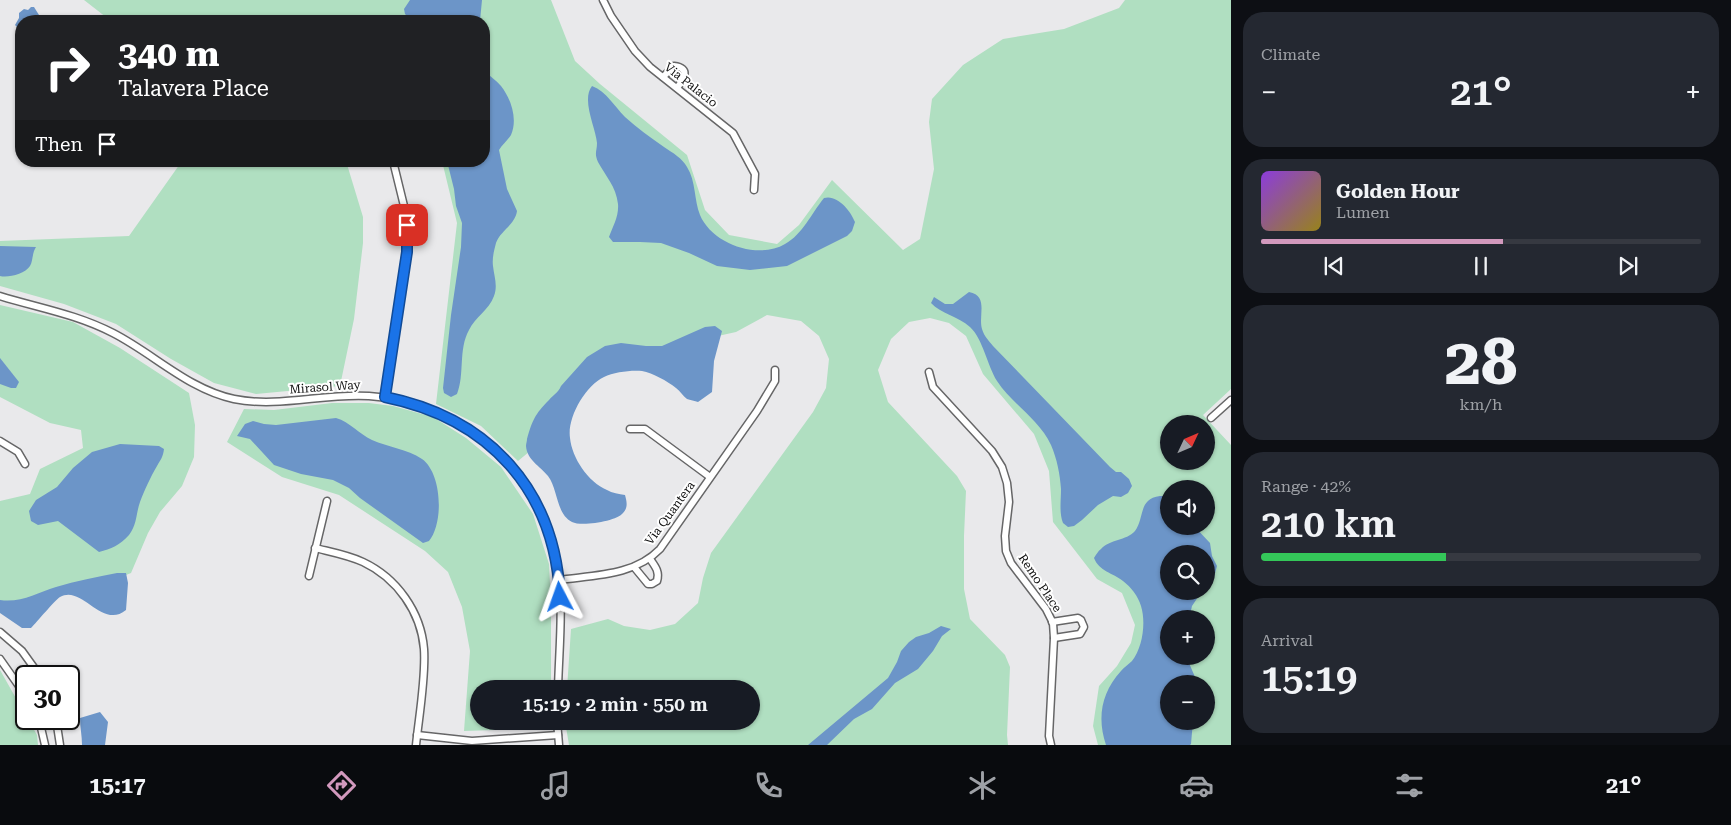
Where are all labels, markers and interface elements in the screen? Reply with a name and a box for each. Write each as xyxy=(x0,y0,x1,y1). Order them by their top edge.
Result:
text: 340 m xyxy=(118,34,219,75)
icon: right xyxy=(35,35,100,100)
text: Climate xyxy=(1261,45,1320,64)
street label: Via Palacio xyxy=(662,60,720,110)
text: 21° xyxy=(1450,70,1512,114)
text: Talavera Place xyxy=(118,76,269,101)
text: − xyxy=(1261,76,1277,109)
text: + xyxy=(1685,76,1701,109)
icon: arrive xyxy=(93,130,121,158)
text: Then xyxy=(35,133,83,156)
text: Golden Hour xyxy=(1336,180,1460,203)
text: Lumen xyxy=(1336,203,1390,222)
pin xyxy=(386,204,428,246)
icon: arrive xyxy=(393,211,421,239)
icon: previous xyxy=(1320,252,1348,280)
icon: pause xyxy=(1467,252,1495,280)
icon: next xyxy=(1614,252,1642,280)
text: 28 xyxy=(1445,324,1517,400)
street label: Mirasol Way xyxy=(289,377,362,396)
text: km/h xyxy=(1460,395,1502,414)
north arrow xyxy=(1160,415,1215,470)
map controls xyxy=(1160,415,1215,730)
text: Range · 42% xyxy=(1261,477,1351,496)
street label: Via Quantera xyxy=(642,478,698,548)
button: sound xyxy=(1160,480,1215,535)
text: 210 km xyxy=(1261,502,1396,546)
button: search xyxy=(1160,545,1215,600)
street label: Remo Place xyxy=(1015,551,1065,615)
position arrow xyxy=(533,570,585,622)
button: + xyxy=(1160,610,1215,665)
text: Arrival xyxy=(1261,631,1313,650)
text: 15:19 xyxy=(1261,656,1357,700)
speed limit sign: 30 xyxy=(15,665,80,730)
button: − xyxy=(1160,675,1215,730)
text: 15:19 · 2 min · 550 m xyxy=(522,693,708,716)
icon: directions xyxy=(324,768,359,803)
icon: music xyxy=(538,768,573,803)
icon: phone xyxy=(751,768,786,803)
icon: climate xyxy=(965,768,1000,803)
icon: car xyxy=(1179,768,1214,803)
icon: filters xyxy=(1392,768,1427,803)
text: 15:17 xyxy=(89,773,145,798)
text: 21° xyxy=(1606,773,1642,798)

